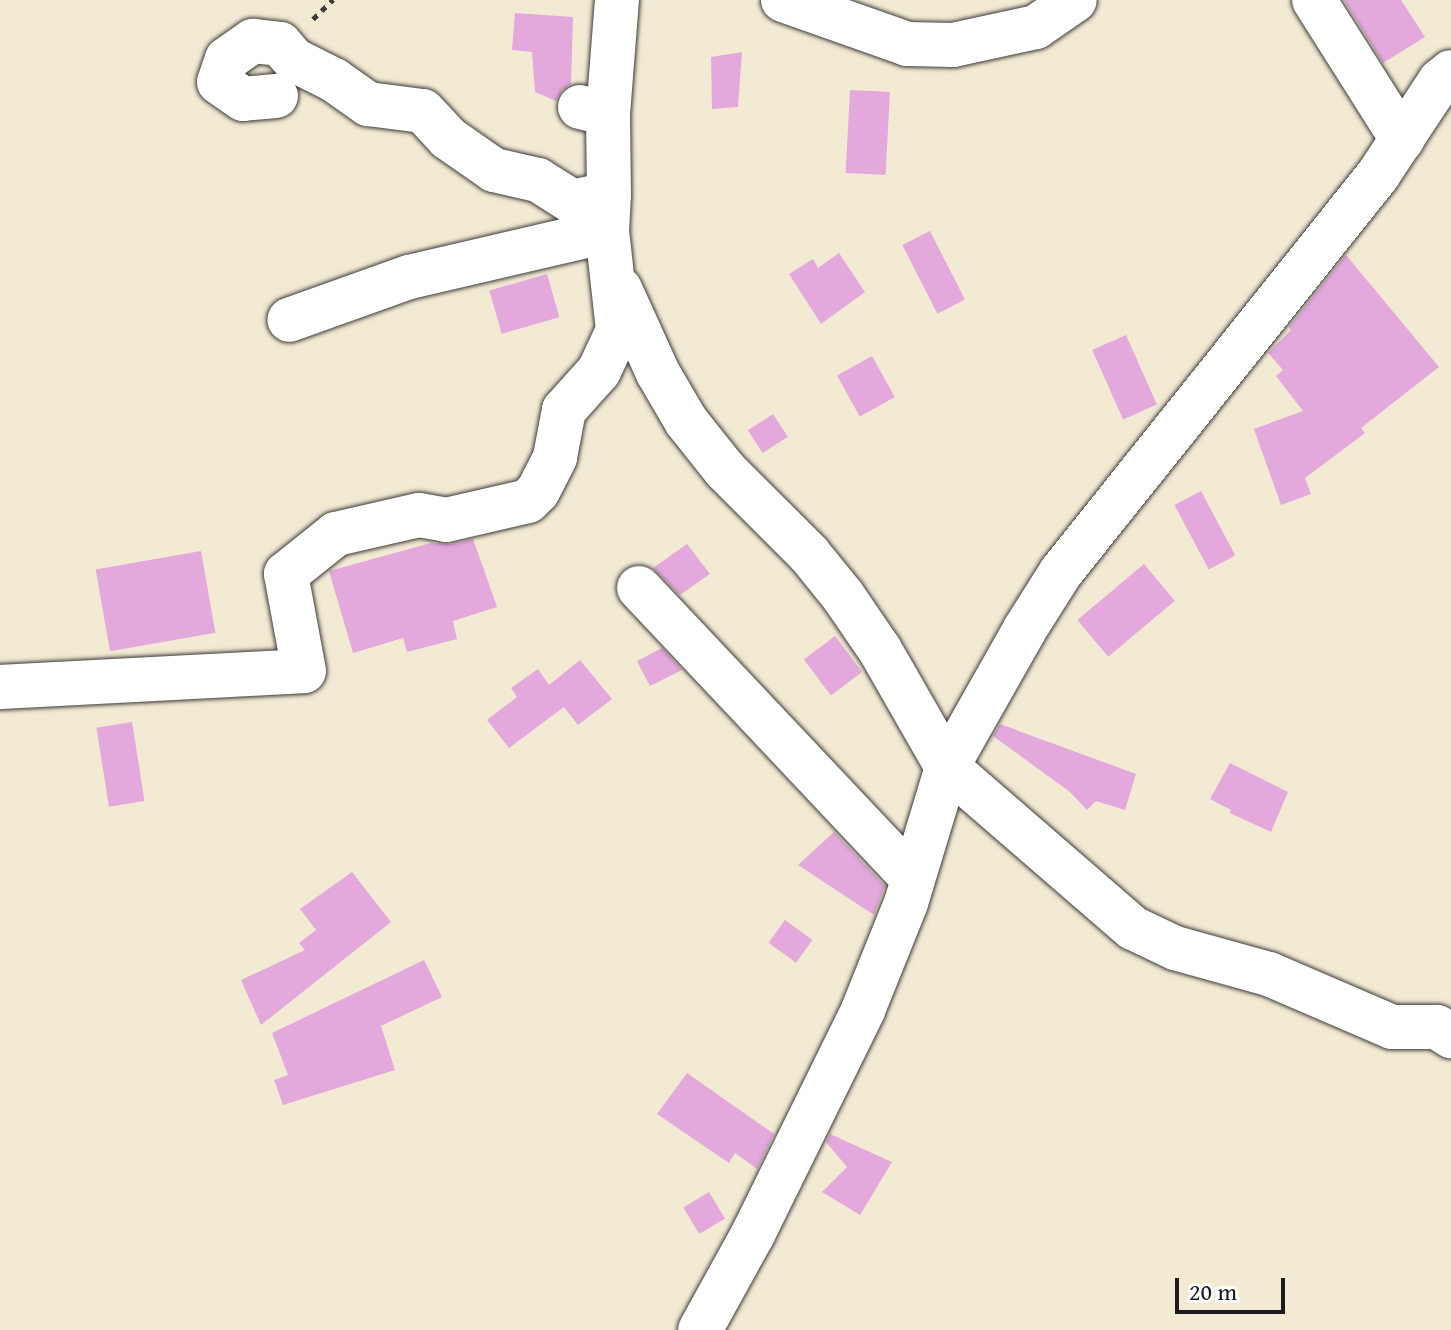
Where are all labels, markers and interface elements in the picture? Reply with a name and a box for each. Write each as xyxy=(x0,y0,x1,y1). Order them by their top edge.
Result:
scale bar xyxy=(1179,1262,1289,1312)
text: 20 m xyxy=(1189,1274,1237,1309)

